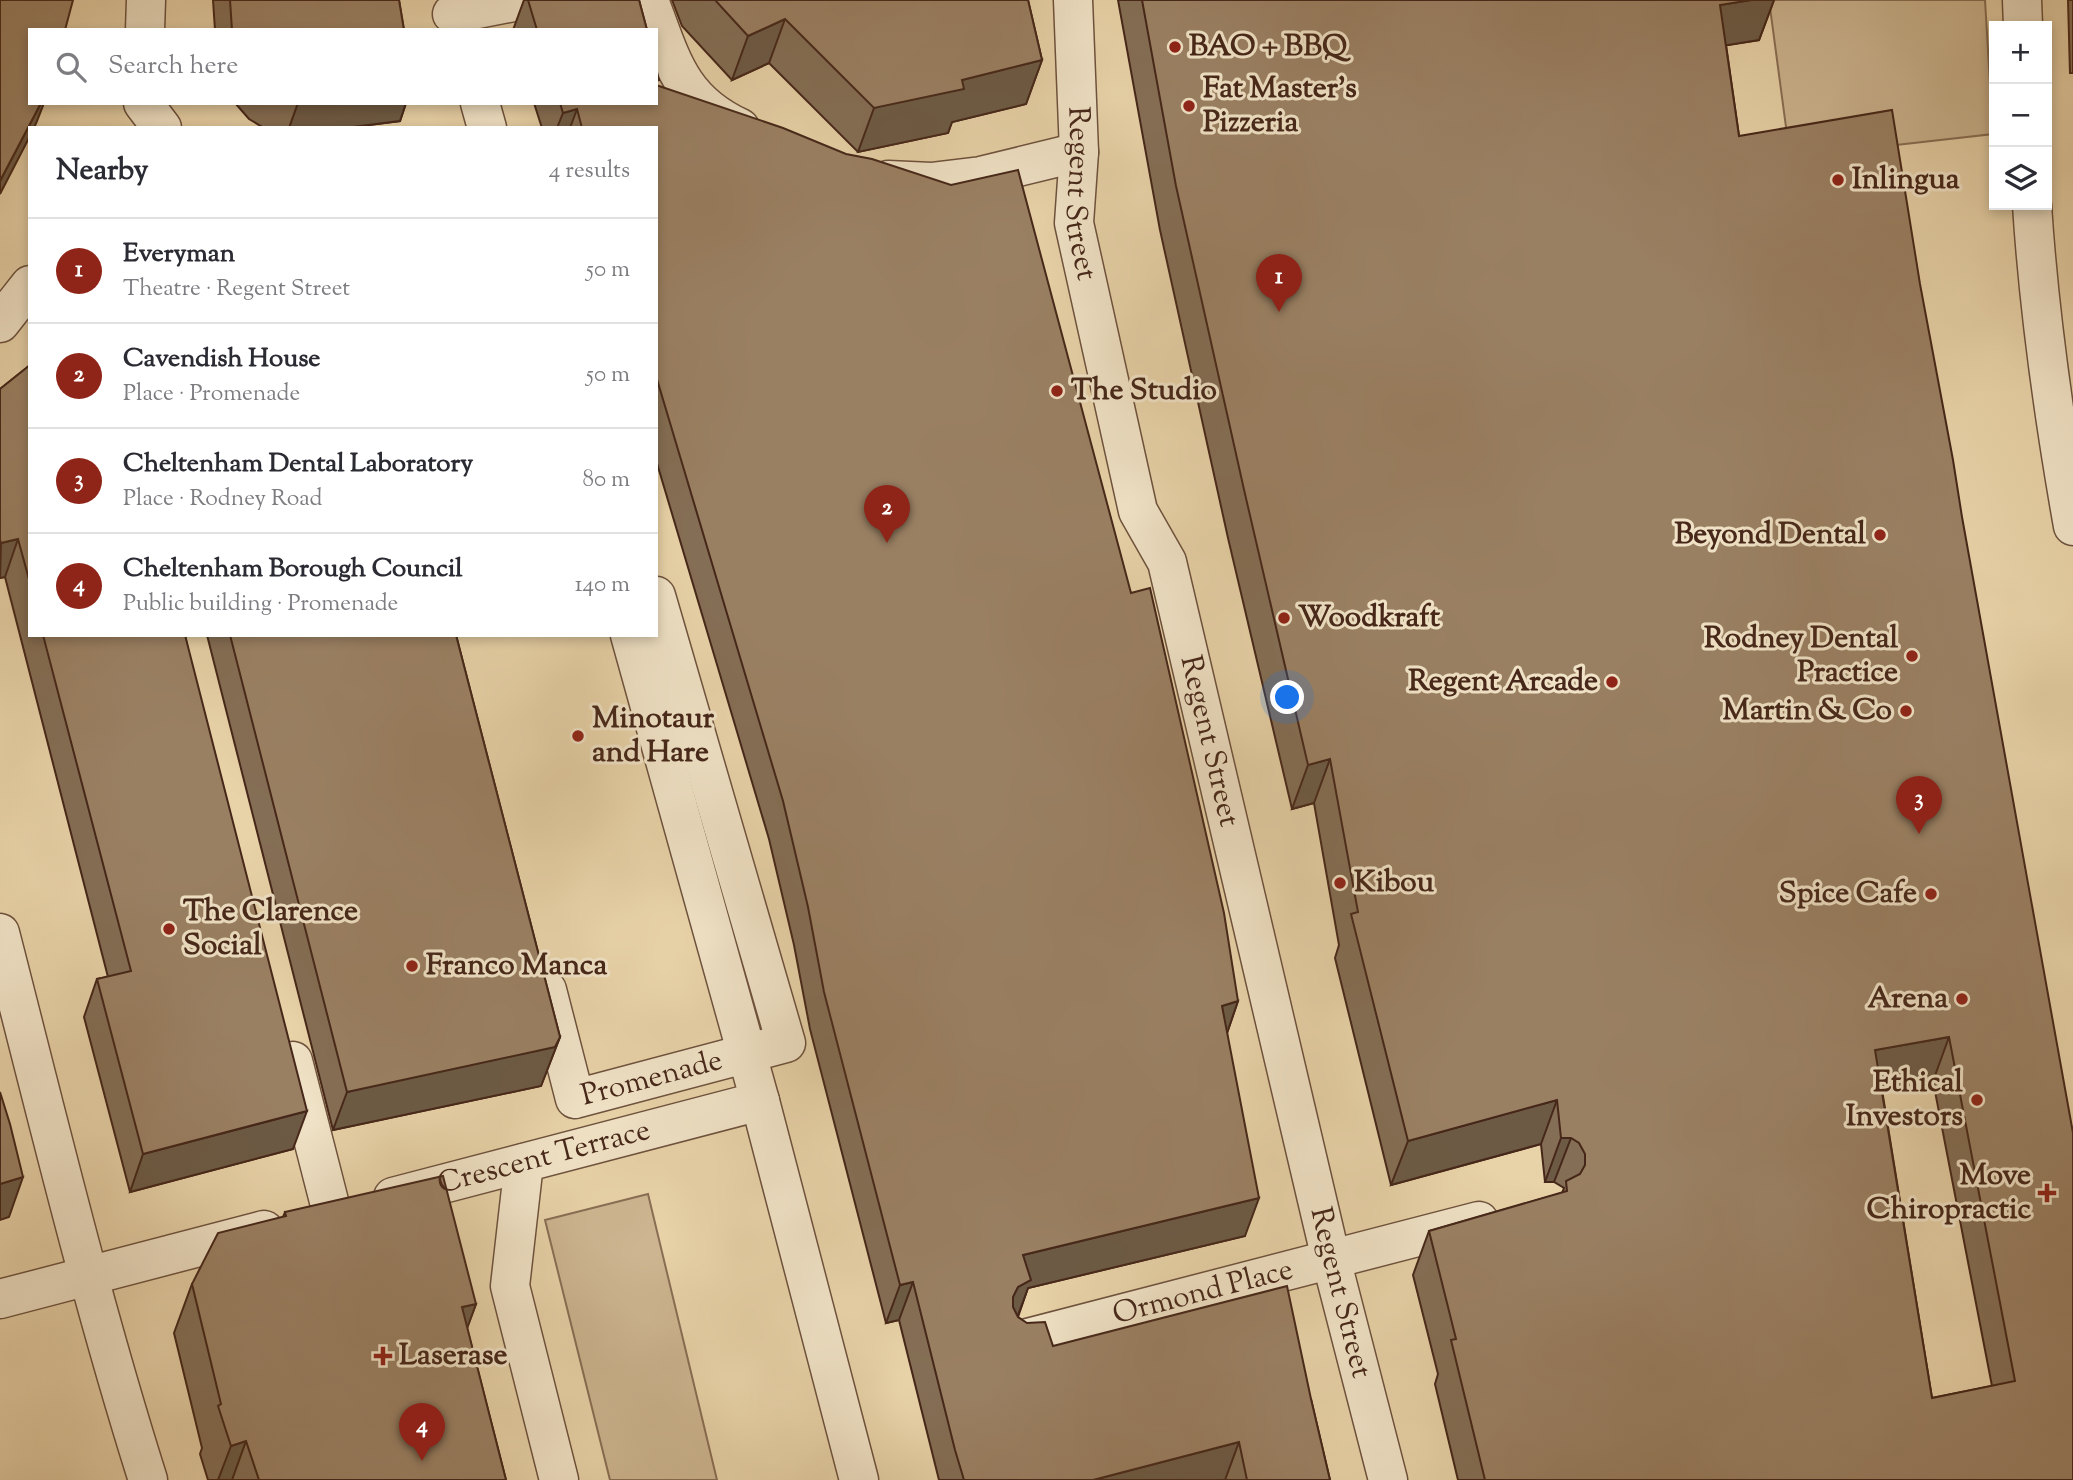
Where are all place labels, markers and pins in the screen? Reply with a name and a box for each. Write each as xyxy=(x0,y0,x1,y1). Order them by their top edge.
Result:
place label: BAO + BBQ xyxy=(1189,26,1351,69)
marker: BAO + BBQ xyxy=(1167,39,1183,55)
place label: Fat Master's Pizzeria xyxy=(1203,68,1357,145)
marker: Fat Master's Pizzeria xyxy=(1181,98,1197,114)
place label: Inlingua xyxy=(1852,159,1960,202)
marker: Inlingua xyxy=(1830,172,1846,188)
pin: 1 xyxy=(1256,254,1302,312)
place label: The Studio xyxy=(1071,370,1217,413)
marker: The Studio xyxy=(1049,383,1065,399)
pin: 2 xyxy=(864,485,910,543)
place label: Beyond Dental xyxy=(1674,514,1867,557)
marker: Beyond Dental xyxy=(1872,527,1888,543)
place label: Woodkraft xyxy=(1298,597,1441,640)
marker: Woodkraft xyxy=(1276,610,1292,626)
place label: Rodney Dental Practice xyxy=(1704,618,1899,695)
marker: Rodney Dental Practice xyxy=(1904,648,1920,664)
place label: Regent Arcade xyxy=(1408,661,1598,704)
marker: Regent Arcade xyxy=(1604,674,1620,690)
place label: Martin & Co xyxy=(1722,690,1892,733)
place label: Minotaur and Hare xyxy=(592,698,715,775)
marker: Martin & Co xyxy=(1898,703,1914,719)
marker: Minotaur and Hare xyxy=(570,728,586,744)
pin: 3 xyxy=(1896,776,1942,834)
place label: Kibou xyxy=(1354,862,1435,905)
place label: Spice Cafe xyxy=(1779,873,1917,916)
marker: Kibou xyxy=(1332,875,1348,891)
marker: Spice Cafe xyxy=(1923,886,1939,902)
place label: The Clarence Social xyxy=(183,891,358,968)
marker: The Clarence Social xyxy=(161,921,177,937)
place label: Franco Manca xyxy=(426,945,607,988)
marker: Franco Manca xyxy=(404,958,420,974)
place label: Arena xyxy=(1867,978,1948,1021)
marker: Arena xyxy=(1954,991,1970,1007)
place label: Ethical Investors xyxy=(1846,1062,1964,1139)
marker: Ethical Investors xyxy=(1969,1092,1985,1108)
place label: Move Chiropractic xyxy=(1867,1155,2031,1232)
marker: Move Chiropractic xyxy=(2037,1183,2057,1203)
place label: Laserase xyxy=(399,1335,508,1378)
marker: Laserase xyxy=(373,1346,393,1366)
pin: 4 xyxy=(399,1403,445,1461)

